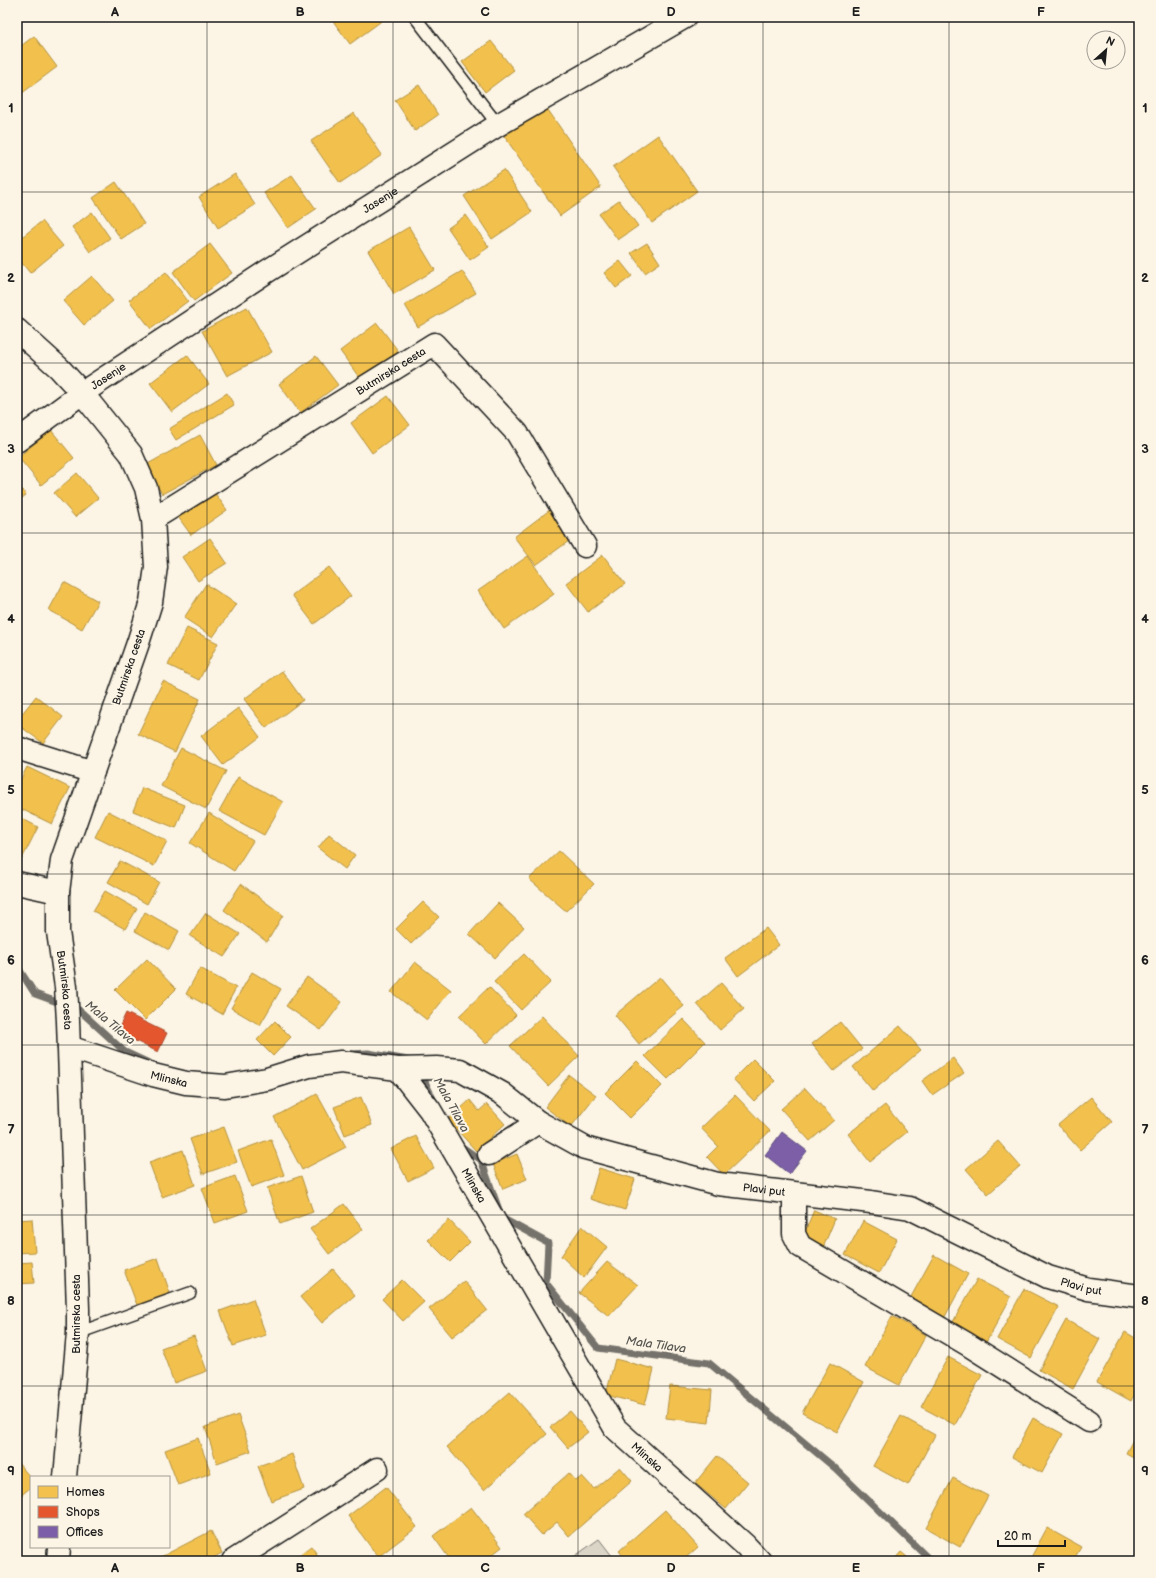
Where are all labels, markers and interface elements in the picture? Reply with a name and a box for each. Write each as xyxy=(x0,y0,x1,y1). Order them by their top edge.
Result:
text: A xyxy=(110,4,119,20)
text: B xyxy=(295,4,305,20)
text: C xyxy=(480,4,490,20)
text: D xyxy=(666,4,676,20)
text: E xyxy=(852,4,861,20)
text: F xyxy=(1037,4,1045,20)
north arrow xyxy=(1086,30,1126,70)
text: N xyxy=(1104,34,1117,49)
text: 1 xyxy=(8,100,14,116)
text: 1 xyxy=(1142,100,1148,116)
street label: Jasenje xyxy=(360,184,400,216)
text: 2 xyxy=(7,270,15,286)
text: 2 xyxy=(1141,270,1149,286)
street label: Butmirska cesta xyxy=(353,344,428,398)
street label: Jasenje xyxy=(88,359,128,392)
text: 3 xyxy=(7,441,15,457)
text: 3 xyxy=(1141,441,1149,457)
text: 4 xyxy=(7,611,15,627)
text: 4 xyxy=(1141,611,1149,627)
street label: Butmirska cesta xyxy=(110,627,148,707)
text: 5 xyxy=(7,782,15,798)
text: 5 xyxy=(1141,782,1149,798)
street label: Butmirska cesta xyxy=(54,950,75,1030)
text: 6 xyxy=(7,952,15,968)
text: 6 xyxy=(1141,952,1149,968)
water label: Mala Tilava xyxy=(82,998,138,1048)
street label: Mlinska xyxy=(149,1068,189,1090)
water label: Mala Tilava xyxy=(430,1075,472,1135)
text: 7 xyxy=(7,1122,15,1138)
text: 7 xyxy=(1141,1122,1149,1138)
street label: Mlinska xyxy=(459,1166,489,1205)
street label: Plavi put xyxy=(742,1180,786,1198)
street label: Butmirska cesta xyxy=(70,1274,83,1354)
street label: Plavi put xyxy=(1059,1275,1103,1297)
text: 8 xyxy=(7,1293,15,1309)
text: 8 xyxy=(1141,1293,1149,1309)
water label: Mala Tilava xyxy=(625,1333,687,1357)
street label: Mlinska xyxy=(629,1440,665,1474)
text: 9 xyxy=(7,1463,15,1479)
text: 9 xyxy=(1141,1463,1149,1479)
legend xyxy=(30,1476,170,1548)
text: Homes xyxy=(66,1485,105,1500)
text: Shops xyxy=(66,1505,100,1520)
scale bar xyxy=(998,1522,1065,1548)
text: Offices xyxy=(66,1525,103,1540)
text: 20 m xyxy=(1004,1529,1031,1544)
text: A xyxy=(110,1560,119,1576)
text: B xyxy=(295,1560,305,1576)
text: C xyxy=(480,1560,490,1576)
text: D xyxy=(666,1560,676,1576)
text: E xyxy=(852,1560,861,1576)
text: F xyxy=(1037,1560,1045,1576)

